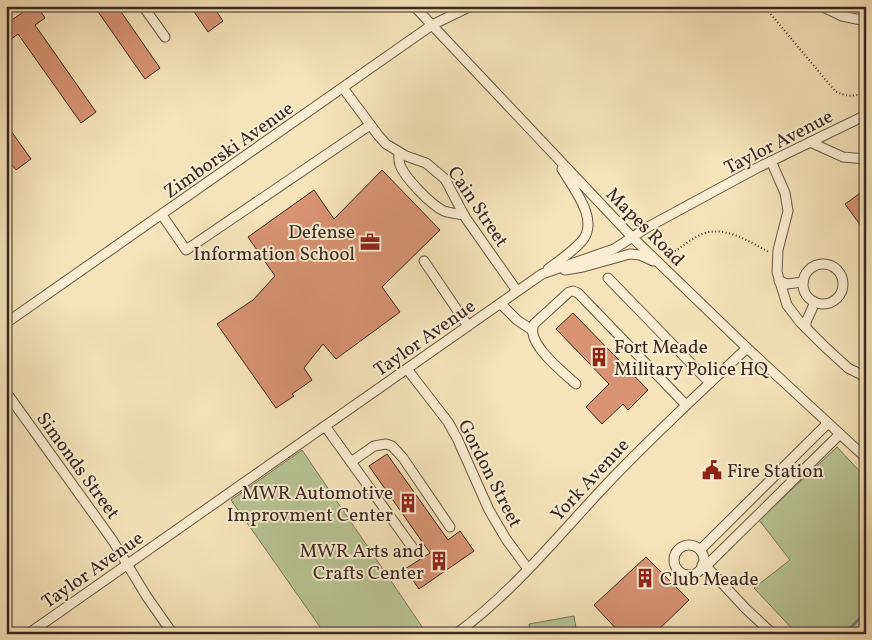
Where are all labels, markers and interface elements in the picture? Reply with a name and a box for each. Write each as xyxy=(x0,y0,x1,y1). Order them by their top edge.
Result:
street label: Zimborski Avenue xyxy=(159,96,299,205)
street label: Taylor Avenue xyxy=(720,104,838,181)
street label: Cain Street xyxy=(441,161,514,253)
street label: Mapes Road xyxy=(599,182,690,273)
place label: Defense Information School xyxy=(193,220,355,268)
office icon: Defense Information School xyxy=(359,231,381,253)
street label: Taylor Avenue xyxy=(369,294,481,383)
place label: Fort Meade Military Police HQ xyxy=(614,335,769,383)
building icon: Fort Meade Military Police HQ xyxy=(588,346,610,368)
street label: Simonds Street xyxy=(30,407,125,525)
street label: Gordon Street xyxy=(451,416,528,533)
street label: York Avenue xyxy=(545,433,636,527)
public building icon: Fire Station xyxy=(701,459,723,481)
place label: Fire Station xyxy=(727,459,824,485)
place label: MWR Automotive Improvment Center xyxy=(227,481,393,529)
building icon: MWR Automotive Improvment Center xyxy=(397,492,419,514)
street label: Taylor Avenue xyxy=(37,526,149,615)
place label: MWR Arts and Crafts Center xyxy=(299,539,424,587)
building icon: MWR Arts and Crafts Center xyxy=(428,550,450,572)
building icon: Club Meade xyxy=(634,567,656,589)
place label: Club Meade xyxy=(660,567,759,593)

